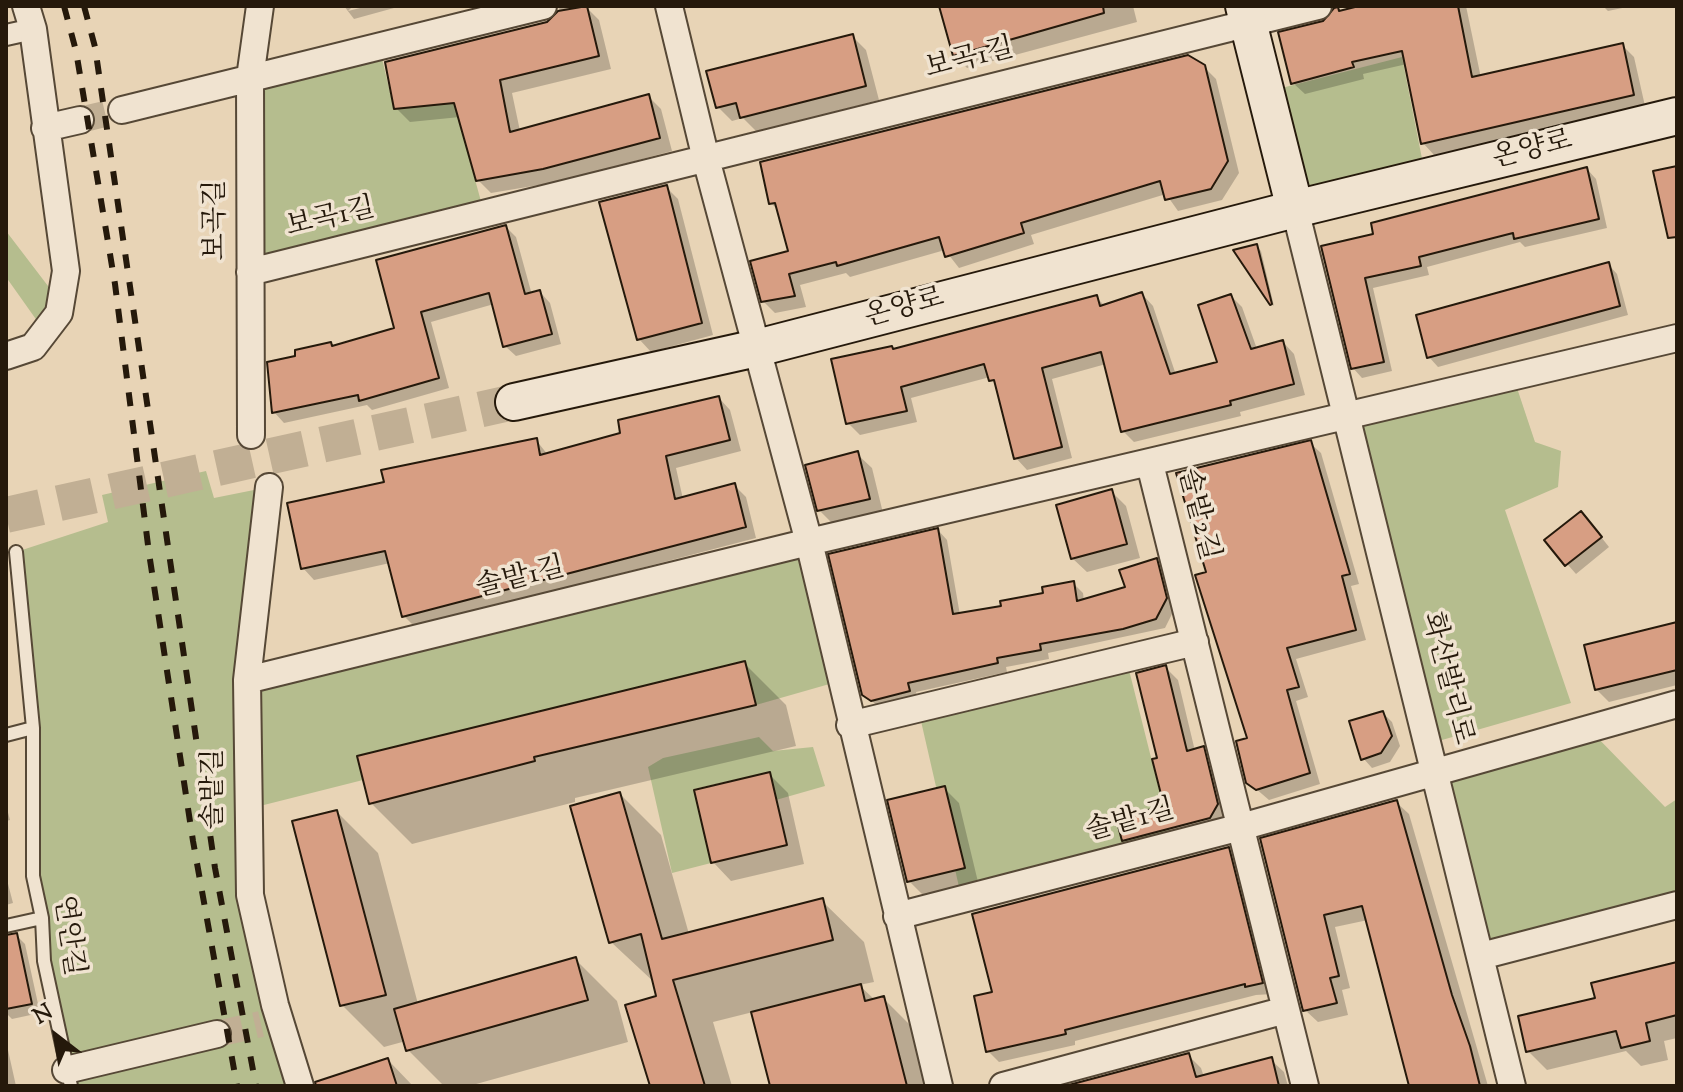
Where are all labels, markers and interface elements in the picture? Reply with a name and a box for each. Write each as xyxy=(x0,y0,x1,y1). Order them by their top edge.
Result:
street label: 보곡1길 xyxy=(922,34,1018,88)
street label: 온양로 xyxy=(1490,126,1576,178)
street label: 보곡길 xyxy=(201,179,235,261)
street label: 보곡1길 xyxy=(283,193,379,247)
street label: 온양로 xyxy=(861,283,949,337)
street label: 솔밭2길 xyxy=(1168,465,1224,565)
street label: 솔밭1길 xyxy=(473,553,569,607)
street label: 화산발리로 xyxy=(1412,609,1478,749)
street label: 솔밭길 xyxy=(199,748,233,830)
street label: 솔밭1길 xyxy=(1083,795,1179,851)
street label: 연안길 xyxy=(44,893,88,979)
north arrow xyxy=(16,996,96,1076)
text: N xyxy=(28,997,59,1034)

